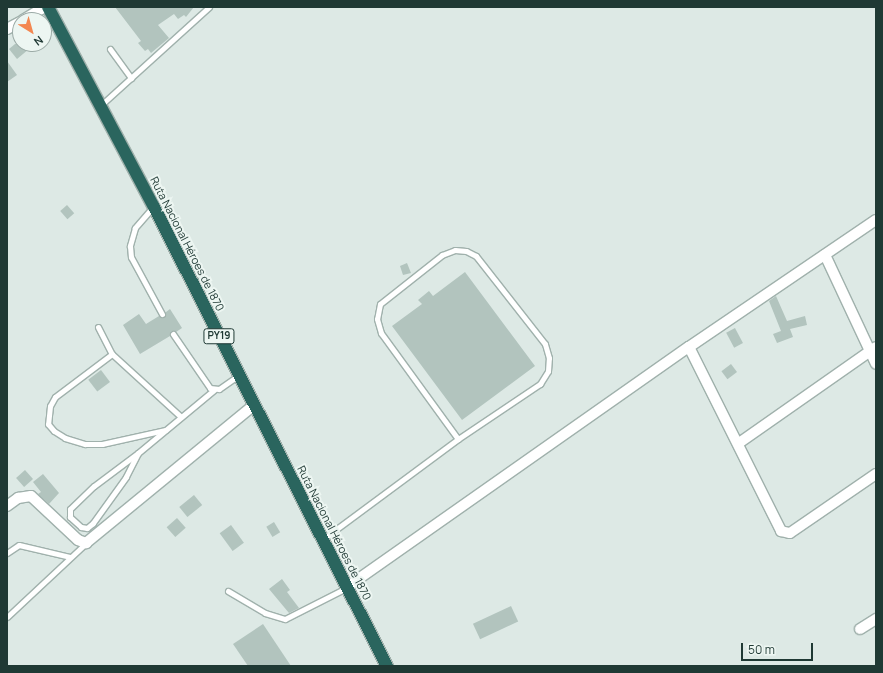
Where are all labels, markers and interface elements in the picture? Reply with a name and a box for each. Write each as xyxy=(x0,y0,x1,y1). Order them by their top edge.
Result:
north arrow xyxy=(12,12,52,52)
text: N xyxy=(31,33,47,50)
street label: Ruta Nacional Héroes de 1870 xyxy=(147,175,227,313)
road number: PY19 xyxy=(203,328,235,344)
street label: Ruta Nacional Héroes de 1870 xyxy=(294,464,374,602)
scale bar xyxy=(743,635,815,661)
text: 50 m xyxy=(748,641,775,658)

